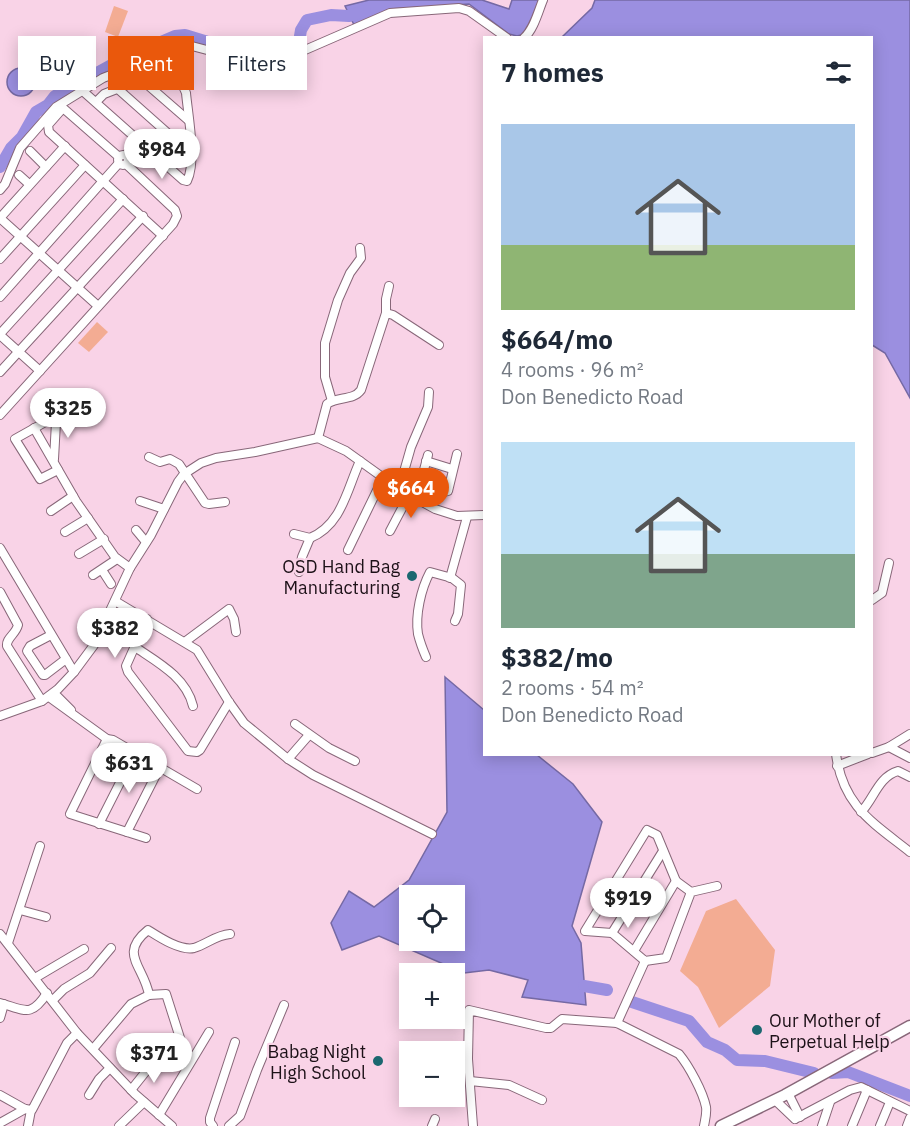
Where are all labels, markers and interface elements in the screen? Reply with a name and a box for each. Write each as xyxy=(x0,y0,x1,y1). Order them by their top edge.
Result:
chip: Buy xyxy=(18,36,96,90)
chip: Rent xyxy=(108,36,194,90)
chip: Filters xyxy=(206,36,307,90)
text: 7 homes xyxy=(501,55,604,89)
icon: filters xyxy=(822,56,855,89)
pin: $984 xyxy=(126,129,198,180)
text: $984 xyxy=(138,135,186,162)
icon: home xyxy=(624,163,732,271)
text: $664/mo xyxy=(501,322,613,356)
text: 4 rooms · 96 m² xyxy=(501,356,644,383)
text: Don Benedicto Road xyxy=(501,383,684,410)
pin: $325 xyxy=(32,388,104,439)
text: $325 xyxy=(44,394,92,421)
pin: $664 xyxy=(375,468,447,519)
text: $664 xyxy=(387,474,435,501)
icon: home xyxy=(624,481,732,589)
place label: OSD Hand Bag Manufacturing xyxy=(282,555,400,599)
marker: OSD Hand Bag Manufacturing xyxy=(405,569,419,583)
pin: $382 xyxy=(79,608,151,659)
text: $382 xyxy=(91,614,139,641)
text: $382/mo xyxy=(501,640,613,674)
text: 2 rooms · 54 m² xyxy=(501,674,644,701)
text: Don Benedicto Road xyxy=(501,701,684,728)
pin: $631 xyxy=(93,743,165,794)
text: $631 xyxy=(105,749,153,776)
pin: $919 xyxy=(592,878,664,929)
text: $919 xyxy=(604,884,652,911)
map controls xyxy=(399,885,465,1107)
button: locate xyxy=(399,885,465,951)
button: + xyxy=(399,963,465,1029)
place label: Our Mother of Perpetual Help xyxy=(769,1009,890,1053)
marker: Our Mother of Perpetual Help xyxy=(750,1023,764,1037)
pin: $371 xyxy=(118,1033,190,1084)
text: $371 xyxy=(130,1039,178,1066)
place label: Babag Night High School xyxy=(268,1040,366,1084)
button: − xyxy=(399,1041,465,1107)
marker: Babag Night High School xyxy=(371,1054,385,1068)

